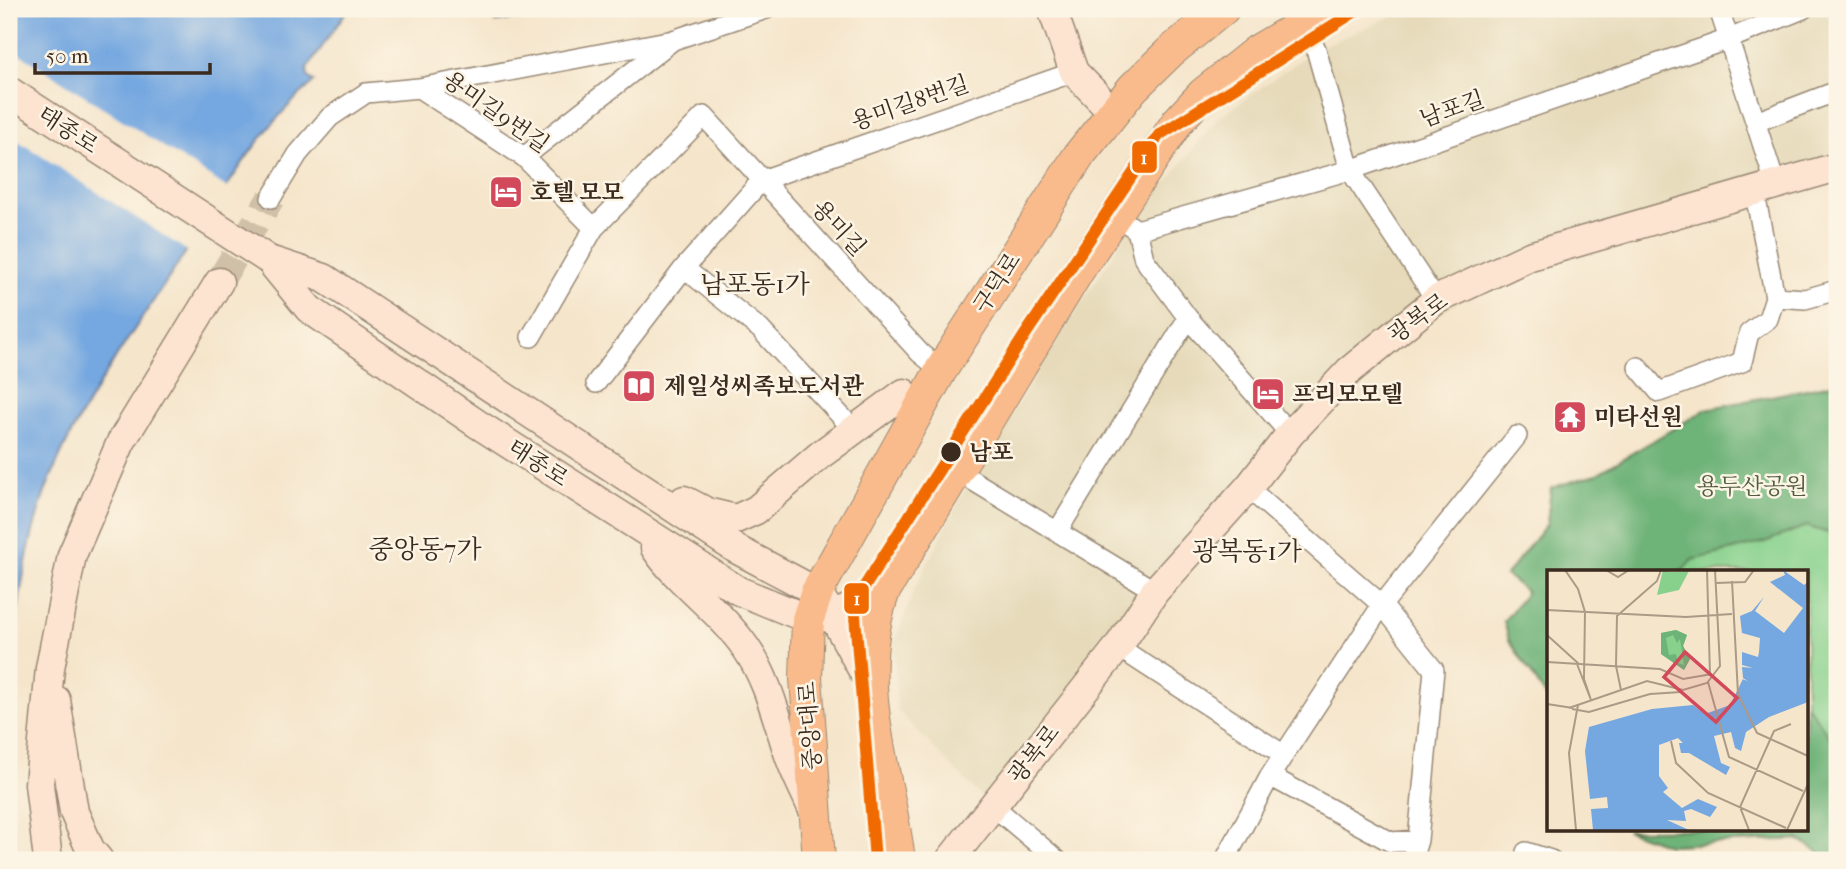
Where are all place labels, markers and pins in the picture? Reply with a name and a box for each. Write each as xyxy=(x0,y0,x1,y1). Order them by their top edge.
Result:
hotel icon: 호텔 모모 xyxy=(487,173,525,211)
place label: 호텔 모모 xyxy=(530,179,624,206)
library icon: 제일성씨족보도서관 xyxy=(620,367,658,405)
place label: 제일성씨족보도서관 xyxy=(664,373,865,400)
hotel icon: 프리모모텔 xyxy=(1249,375,1287,413)
place label: 프리모모텔 xyxy=(1292,381,1403,408)
temple icon: 미타선원 xyxy=(1551,398,1589,436)
place label: 미타선원 xyxy=(1594,404,1683,431)
place label: 남포 xyxy=(969,439,1013,466)
marker: 남포 xyxy=(939,440,963,464)

